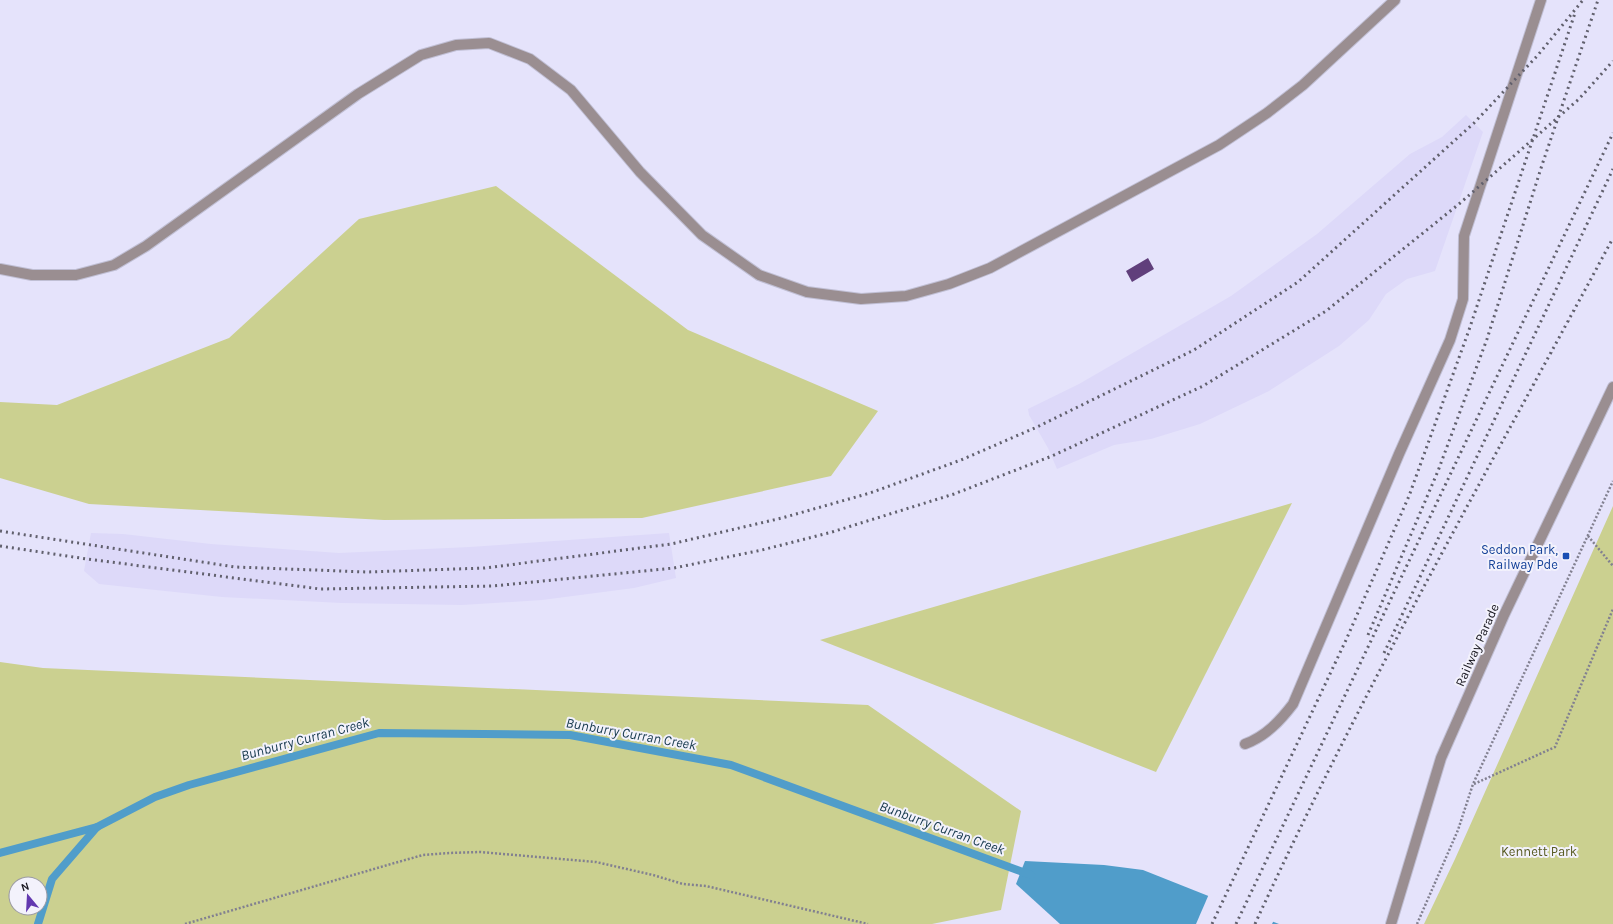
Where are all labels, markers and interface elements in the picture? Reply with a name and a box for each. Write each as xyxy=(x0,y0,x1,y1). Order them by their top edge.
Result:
place label: Seddon Park, Railway Pde xyxy=(1481,542,1558,572)
marker: Seddon Park, Railway Pde xyxy=(1561,551,1571,561)
street label: Railway Parade xyxy=(1452,601,1502,689)
water label: Bunburry Curran Creek xyxy=(239,713,372,764)
water label: Bunburry Curran Creek xyxy=(565,714,698,754)
water label: Bunburry Curran Creek xyxy=(877,797,1008,859)
park label: Kennett Park xyxy=(1501,844,1577,859)
north arrow xyxy=(8,876,48,916)
text: N xyxy=(19,880,31,894)

